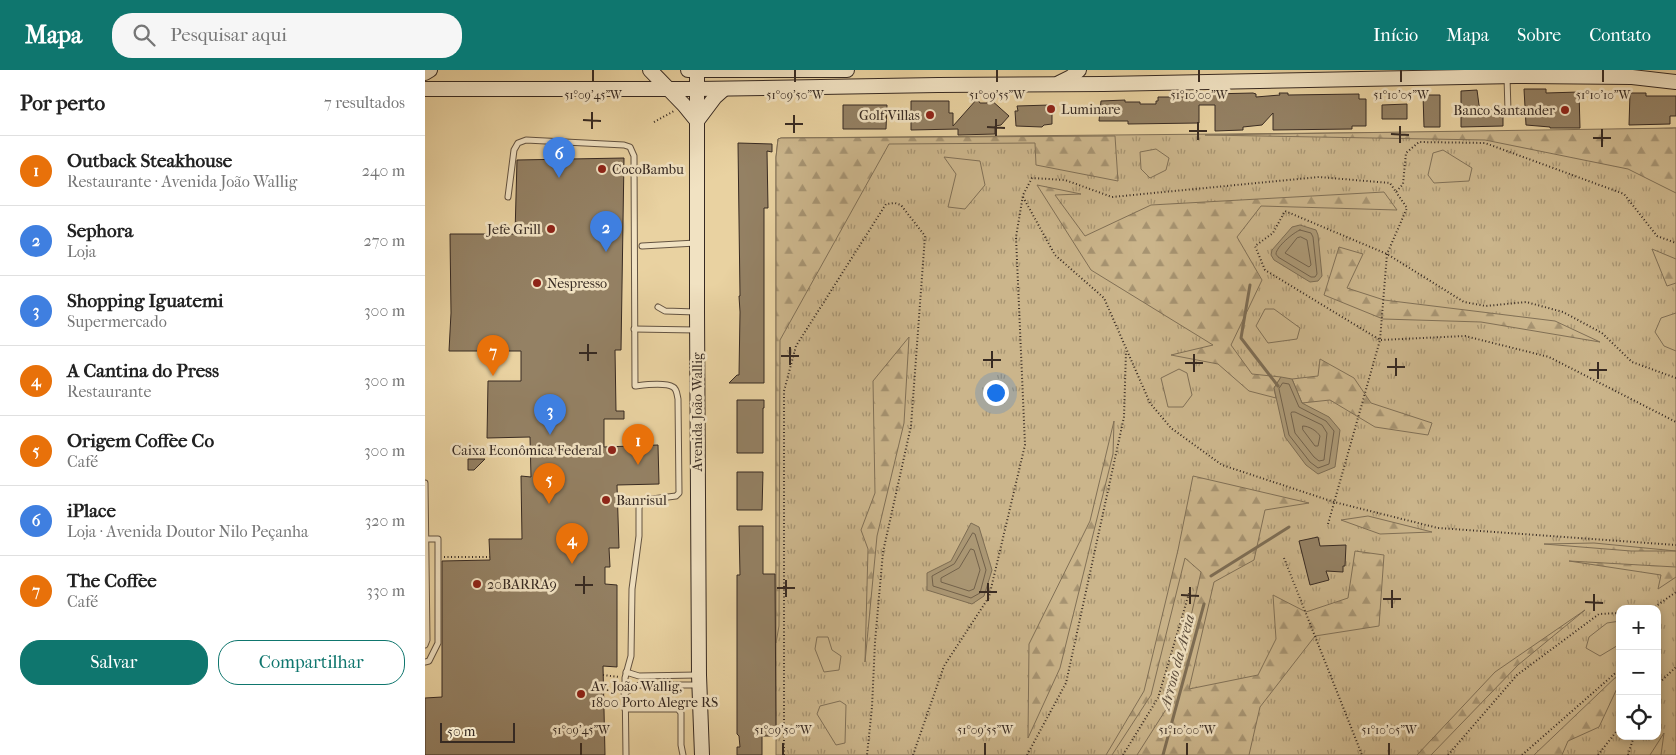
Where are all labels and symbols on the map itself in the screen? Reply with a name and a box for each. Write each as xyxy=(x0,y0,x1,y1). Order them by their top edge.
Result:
text: 51°09'45"W xyxy=(564,88,623,102)
text: 51°09'50"W xyxy=(766,88,825,102)
text: 51°09'55"W xyxy=(969,88,1026,102)
text: 51°10'00"W xyxy=(1171,88,1229,102)
text: 51°10'05"W xyxy=(1373,88,1430,102)
text: 51°10'10"W xyxy=(1576,88,1631,102)
place label: Luminare xyxy=(1061,101,1121,118)
place label: Banco Santander xyxy=(1453,102,1555,119)
marker: Luminare xyxy=(1045,103,1057,115)
marker: Banco Santander xyxy=(1559,104,1571,116)
place label: Golf Villas xyxy=(859,107,920,124)
marker: Golf Villas xyxy=(924,109,936,121)
pin: 6 xyxy=(543,137,575,178)
place label: CocoBambu xyxy=(612,161,684,178)
marker: CocoBambu xyxy=(596,163,608,175)
pin: 2 xyxy=(590,211,622,252)
place label: Jefe Grill xyxy=(486,221,541,238)
marker: Jefe Grill xyxy=(545,223,557,235)
place label: Nespresso xyxy=(547,275,607,292)
marker: Nespresso xyxy=(531,277,543,289)
pin: 7 xyxy=(477,335,509,376)
street label: Avenida João Wallig xyxy=(689,352,706,472)
your location xyxy=(983,380,1009,406)
pin: 3 xyxy=(534,394,566,435)
pin: 1 xyxy=(622,424,654,465)
place label: Caixa Econômica Federal xyxy=(452,442,602,459)
marker: Caixa Econômica Federal xyxy=(606,444,618,456)
pin: 5 xyxy=(533,463,565,504)
place label: Banrisul xyxy=(616,492,667,509)
marker: Banrisul xyxy=(600,494,612,506)
pin: 4 xyxy=(556,523,588,564)
place label: 20BARRA9 xyxy=(487,576,557,593)
marker: 20BARRA9 xyxy=(471,578,483,590)
water label: Arroio da Areia xyxy=(1155,612,1198,714)
place label: Av. João Wallig, 1800 Porto Alegre RS xyxy=(590,678,718,711)
marker: Av. João Wallig, 1800 Porto Alegre RS xyxy=(575,688,587,700)
scale bar xyxy=(440,720,515,743)
text: 51°09'45"W xyxy=(552,723,611,737)
text: 51°09'50"W xyxy=(754,723,813,737)
text: 51°09'55"W xyxy=(957,723,1014,737)
text: 51°10'00"W xyxy=(1159,723,1217,737)
text: 51°10'05"W xyxy=(1361,723,1418,737)

